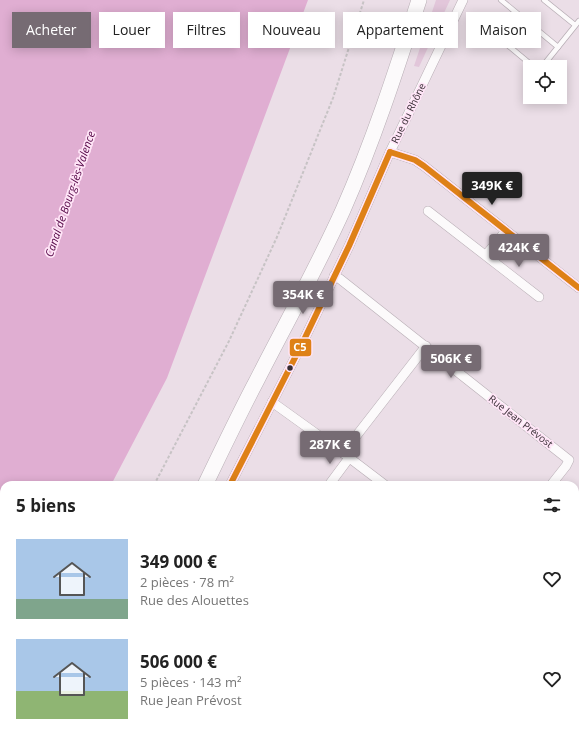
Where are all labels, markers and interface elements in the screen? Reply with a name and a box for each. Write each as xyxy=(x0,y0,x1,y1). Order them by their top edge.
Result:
chip: Acheter xyxy=(12,12,91,48)
chip: Louer xyxy=(99,12,165,48)
chip: Filtres xyxy=(173,12,240,48)
chip: Nouveau xyxy=(248,12,335,48)
chip: Appartement xyxy=(343,12,458,48)
chip: Maison xyxy=(466,12,541,48)
map controls xyxy=(523,60,567,104)
button: locate xyxy=(523,60,567,104)
street label: Rue du Rhône xyxy=(387,80,429,145)
water label: Canal de Bourg-lès-Valence xyxy=(41,129,98,259)
pin: 349K € xyxy=(459,172,525,206)
text: 349K € xyxy=(471,176,513,194)
pin: 424K € xyxy=(486,234,552,268)
text: 424K € xyxy=(498,238,540,256)
pin: 354K € xyxy=(270,281,336,315)
text: 354K € xyxy=(282,285,324,303)
line badge: C5 xyxy=(289,338,312,357)
text: C5 xyxy=(293,339,307,354)
pin: 506K € xyxy=(418,345,484,379)
text: 506K € xyxy=(430,349,472,367)
unlabelled marker xyxy=(285,363,295,373)
street label: Rue Jean Prévost xyxy=(486,391,556,451)
pin: 287K € xyxy=(297,431,363,465)
text: 287K € xyxy=(309,435,351,453)
text: 5 biens xyxy=(16,494,76,517)
icon: filters xyxy=(541,494,563,516)
text: 349 000 € xyxy=(140,550,217,573)
icon: home xyxy=(48,555,96,603)
icon: heart xyxy=(541,568,563,590)
text: 2 pièces · 78 m² xyxy=(140,573,234,591)
text: Rue des Alouettes xyxy=(140,591,249,609)
text: 506 000 € xyxy=(140,650,217,673)
icon: home xyxy=(48,655,96,703)
icon: heart xyxy=(541,668,563,690)
text: 5 pièces · 143 m² xyxy=(140,673,241,691)
text: Rue Jean Prévost xyxy=(140,691,242,709)

